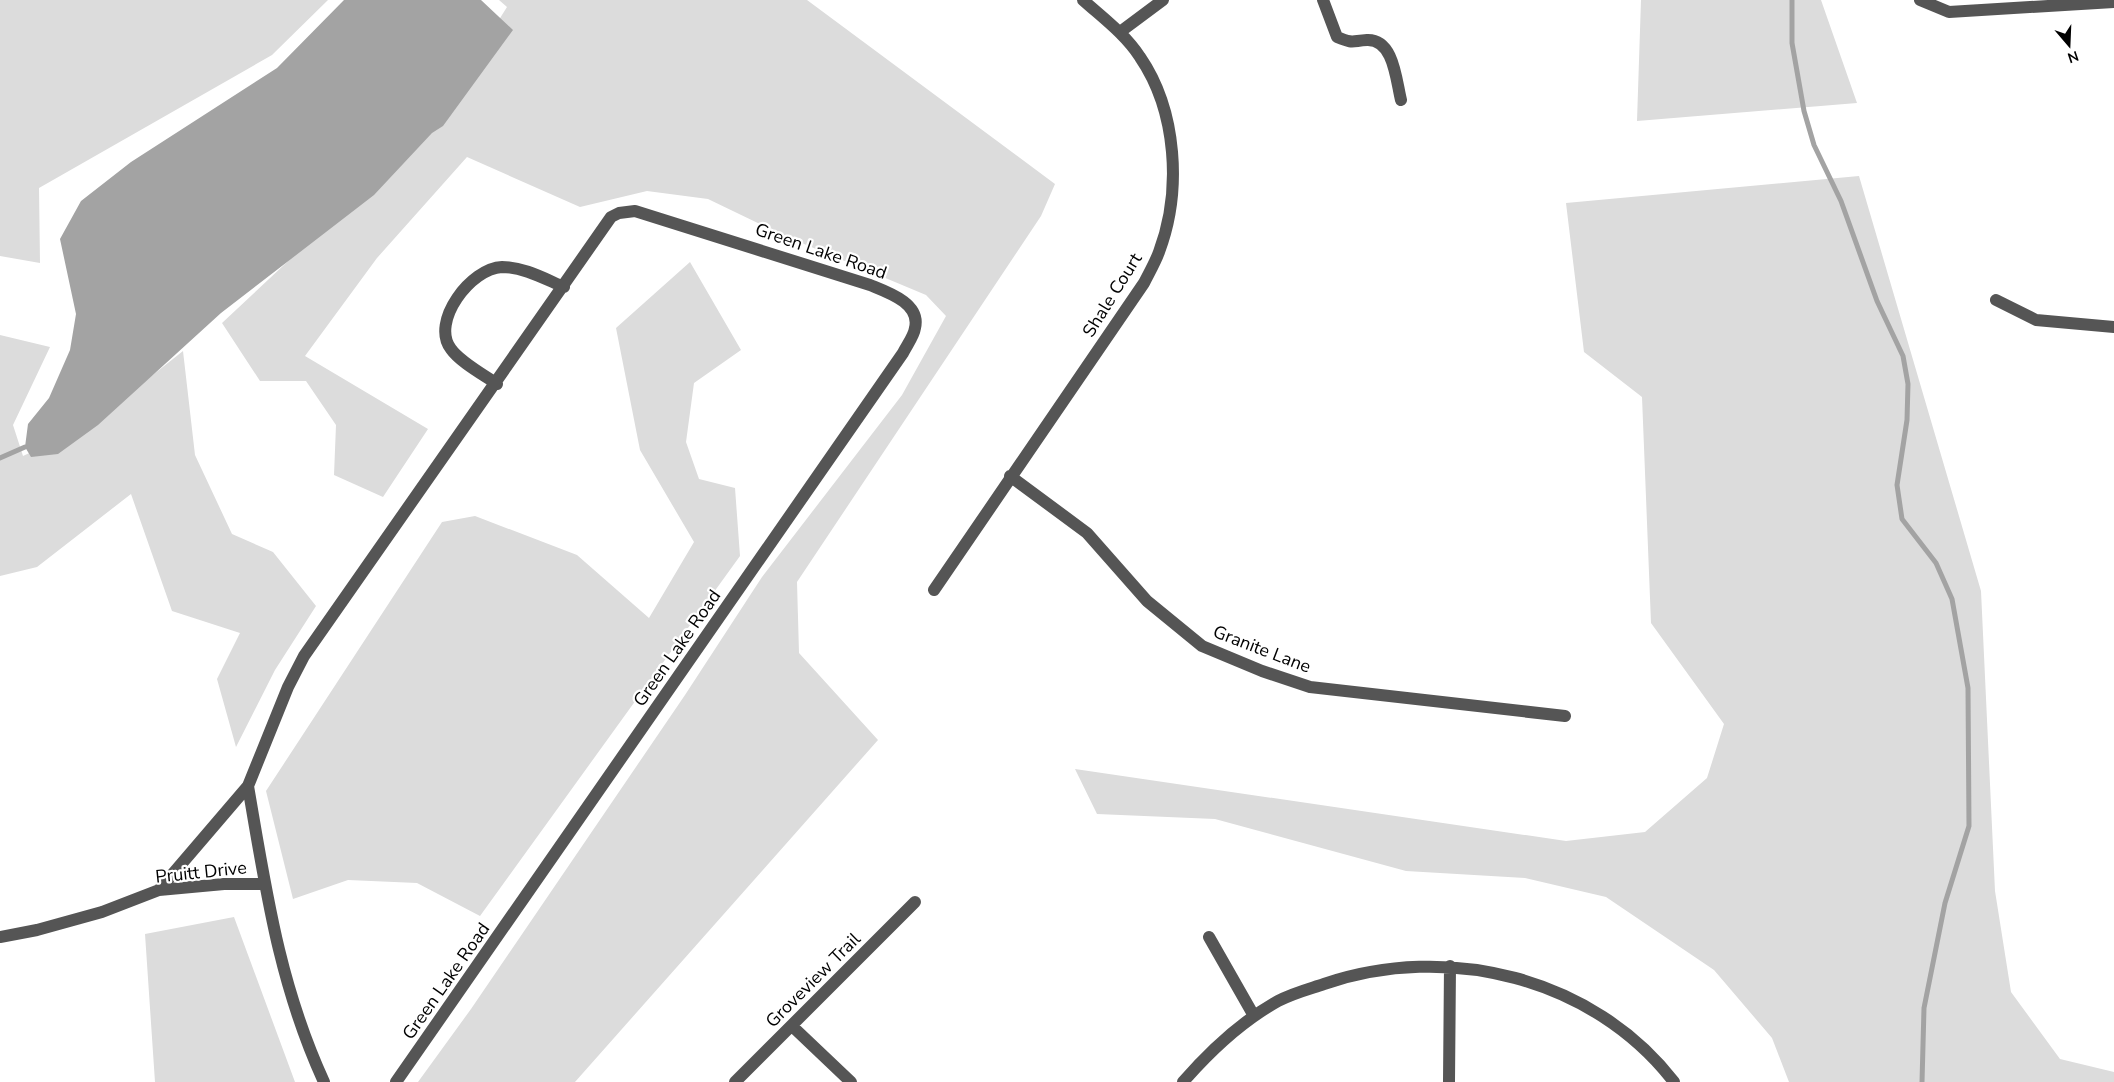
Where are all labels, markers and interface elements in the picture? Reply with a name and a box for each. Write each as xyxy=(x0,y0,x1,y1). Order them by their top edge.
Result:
north arrow xyxy=(2044,20,2094,70)
text: N xyxy=(2065,46,2081,68)
street label: Green Lake Road xyxy=(752,217,890,285)
street label: Shale Court xyxy=(1077,248,1148,342)
street label: Green Lake Road xyxy=(628,585,726,711)
street label: Granite Lane xyxy=(1210,619,1314,679)
street label: Pruitt Drive xyxy=(154,855,248,889)
street label: Green Lake Road xyxy=(397,918,495,1044)
street label: Groveview Trail xyxy=(760,927,866,1033)

